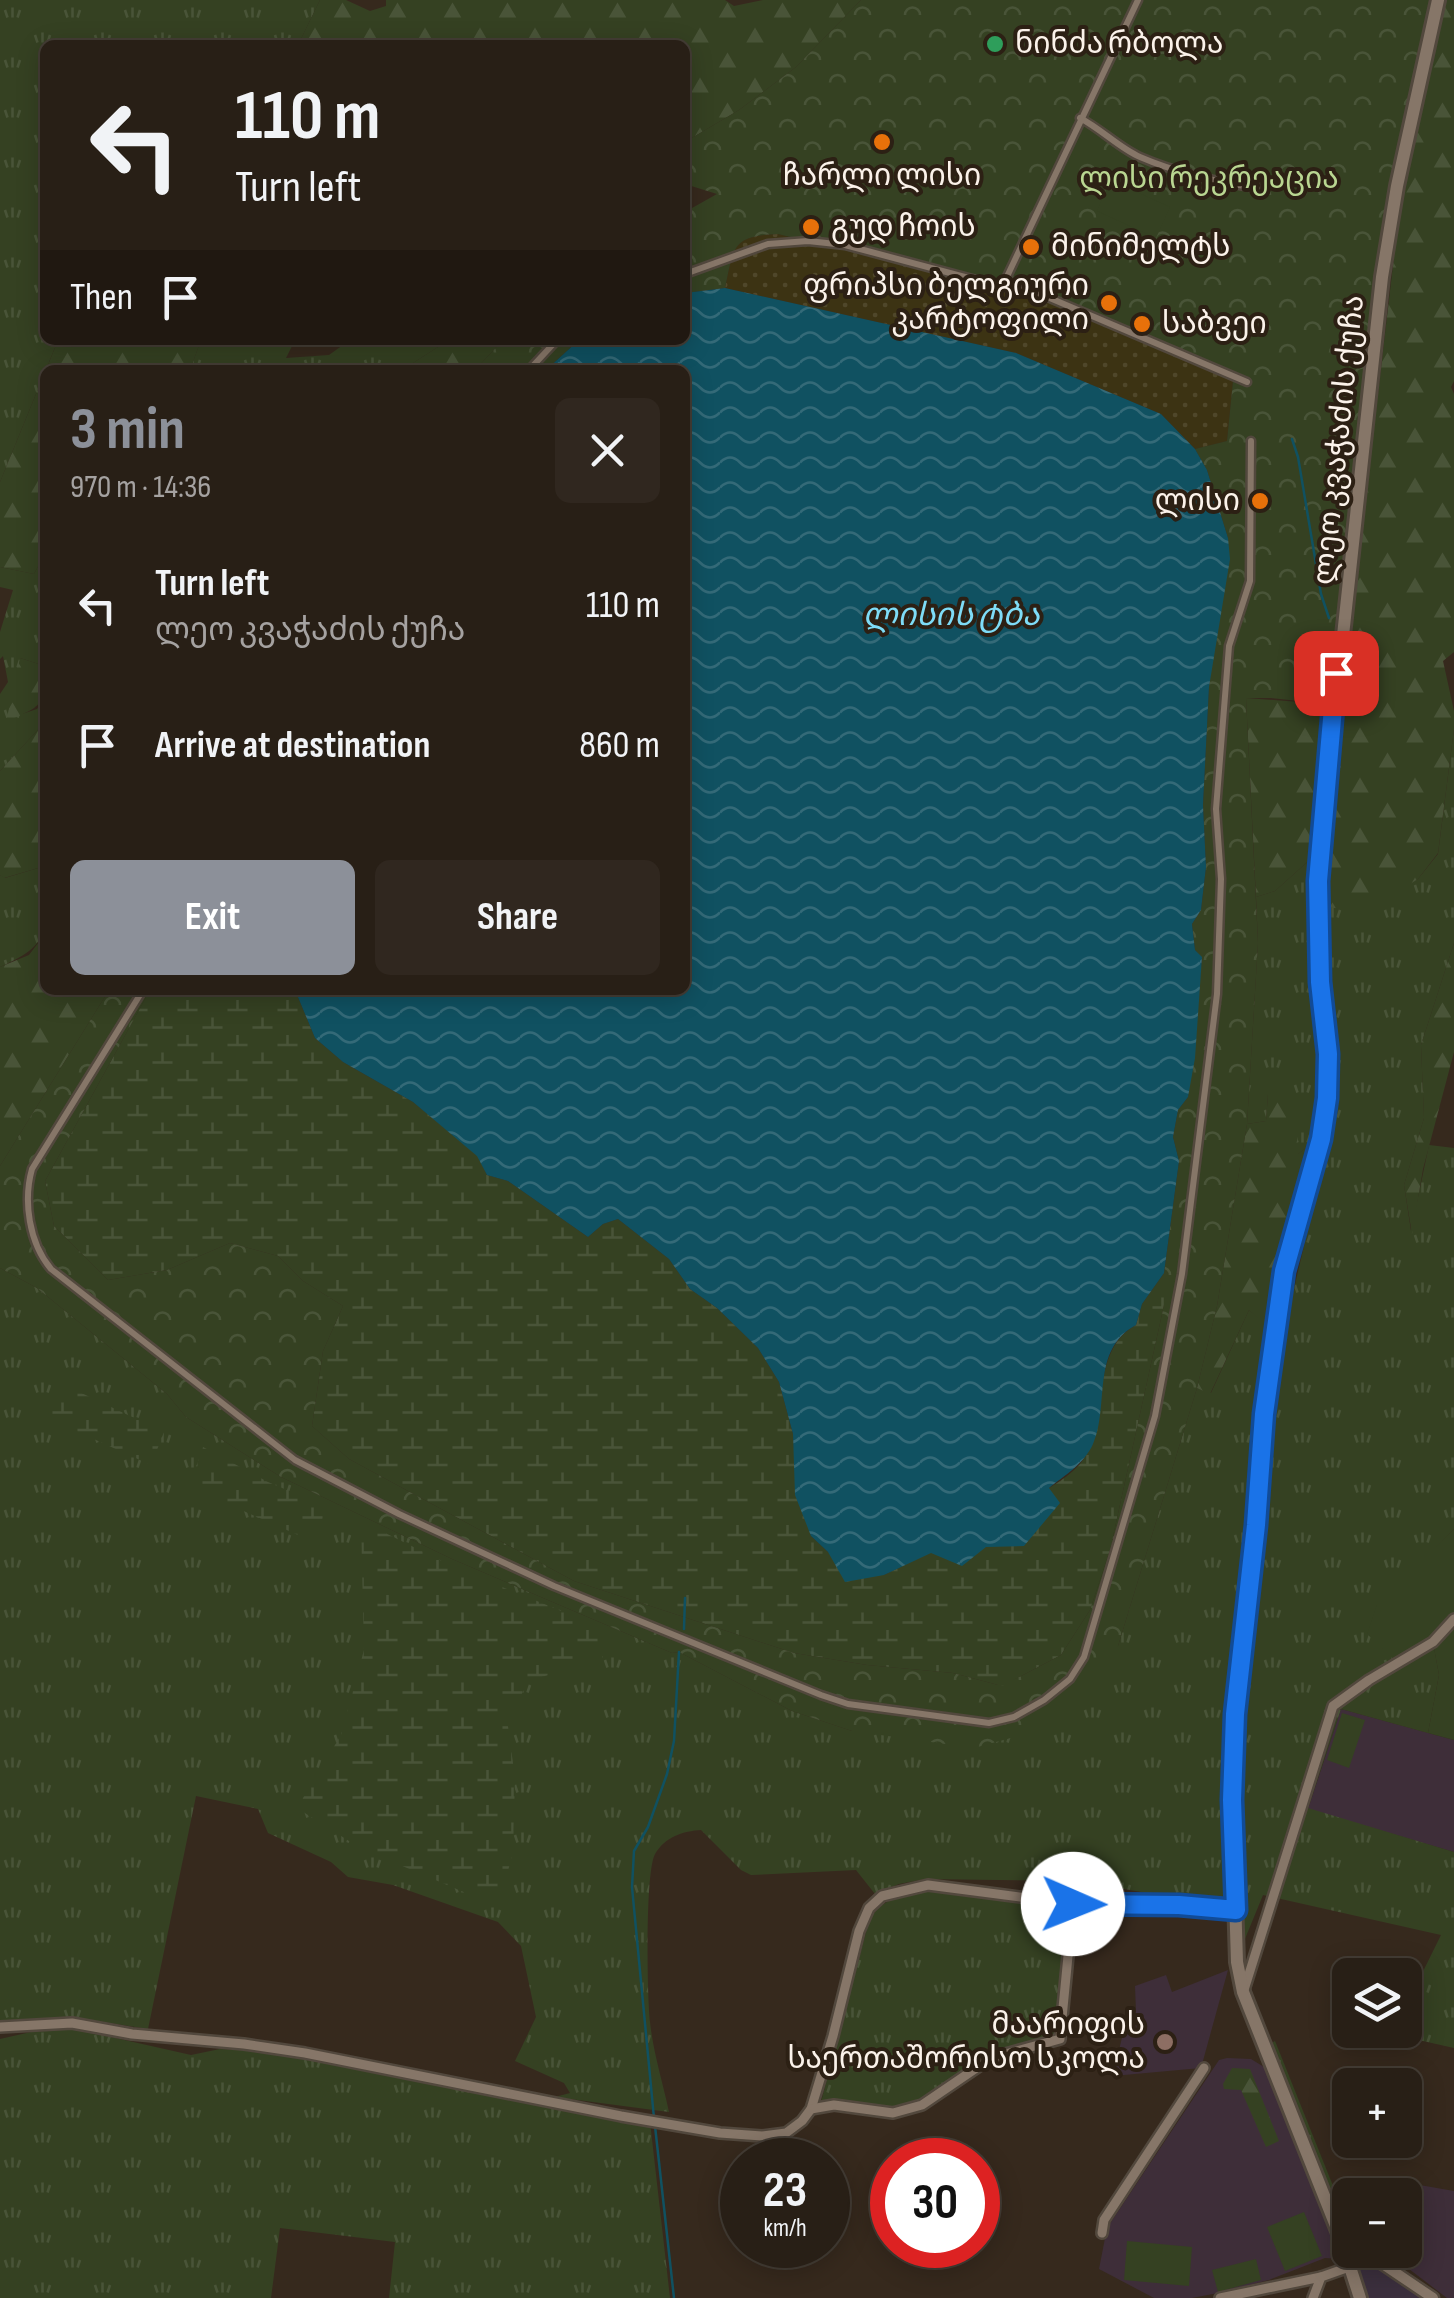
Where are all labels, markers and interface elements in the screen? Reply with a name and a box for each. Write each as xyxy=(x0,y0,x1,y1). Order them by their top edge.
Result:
place label: ნინძა რბოლა xyxy=(1015,26,1223,62)
marker: ნინძა რბოლა xyxy=(984,33,1006,55)
text: 110 m xyxy=(235,75,381,159)
icon: left xyxy=(70,80,200,210)
marker: ჩარლი ლისი xyxy=(871,131,893,153)
place label: ჩარლი ლისი xyxy=(783,158,981,194)
text: Turn left xyxy=(235,160,361,215)
park label: ლისი რეკრეაცია xyxy=(1079,161,1339,197)
place label: გუდ ჩოის xyxy=(831,209,976,245)
marker: გუდ ჩოის xyxy=(800,216,822,238)
place label: მინიმელტს xyxy=(1051,229,1231,265)
marker: მინიმელტს xyxy=(1020,236,1042,258)
place label: ფრიპსი ბელგიური კარტოფილი xyxy=(803,268,1089,338)
icon: arrive xyxy=(153,270,208,325)
text: Then xyxy=(70,275,133,320)
marker: ფრიპსი ბელგიური კარტოფილი xyxy=(1098,292,1120,314)
street label: ლეო კვაჭაძის ქუჩა xyxy=(1306,293,1372,587)
place label: საბვეი xyxy=(1162,306,1267,342)
marker: საბვეი xyxy=(1131,313,1153,335)
text: 3 min xyxy=(70,394,185,466)
button: close xyxy=(555,398,660,503)
text: 970 m · 14:36 xyxy=(70,468,211,507)
place label: ლისი xyxy=(1155,483,1240,519)
marker: ლისი xyxy=(1249,490,1271,512)
text: Turn left xyxy=(155,561,269,606)
icon: left xyxy=(70,578,125,633)
text: 110 m xyxy=(586,583,660,628)
water label: ლისის ტბა xyxy=(863,596,1040,635)
text: ლეო კვაჭაძის ქუჩა xyxy=(155,611,465,650)
pin xyxy=(1294,631,1379,716)
icon: arrive xyxy=(1309,646,1364,701)
icon: arrive xyxy=(70,718,125,773)
text: Arrive at destination xyxy=(155,723,430,768)
text: 860 m xyxy=(579,723,660,768)
button: Exit xyxy=(70,860,355,975)
button: Share xyxy=(375,860,660,975)
position arrow xyxy=(1021,1852,1125,1956)
map controls xyxy=(1332,1958,1422,2268)
button: layers xyxy=(1332,1958,1422,2048)
place label: მაარიფის საერთაშორისო სკოლა xyxy=(787,2007,1145,2077)
marker: მაარიფის საერთაშორისო სკოლა xyxy=(1154,2031,1176,2053)
button: + xyxy=(1332,2068,1422,2158)
speed limit sign: 30 xyxy=(870,2138,1000,2268)
text: 23 xyxy=(763,2161,807,2221)
button: − xyxy=(1332,2178,1422,2268)
text: km/h xyxy=(763,2213,807,2244)

